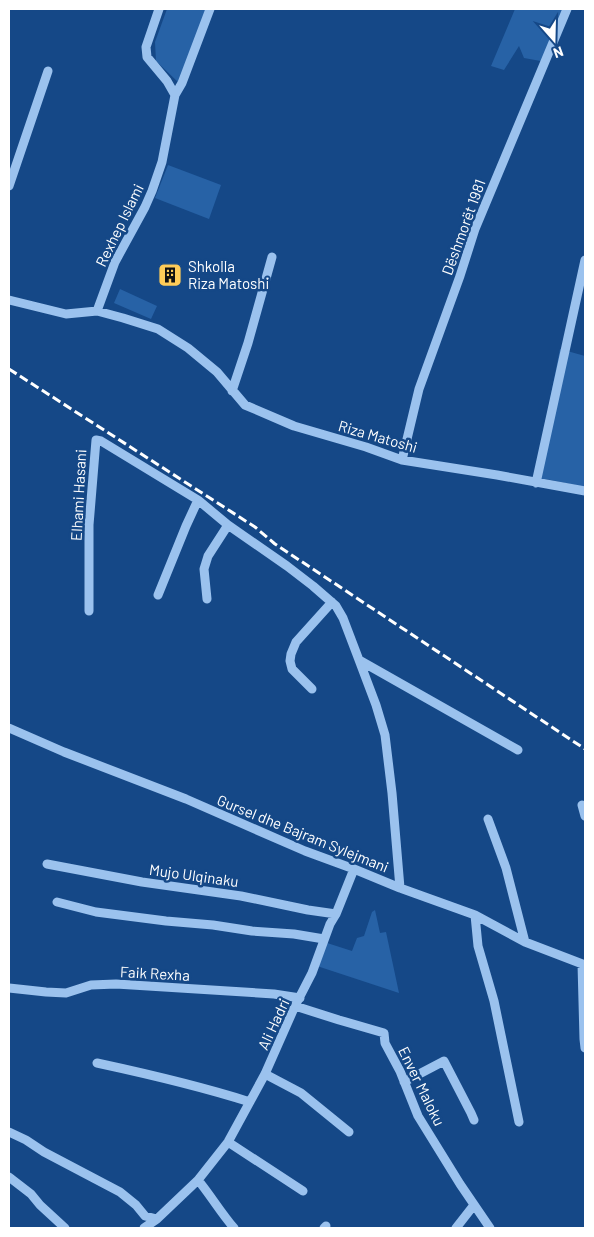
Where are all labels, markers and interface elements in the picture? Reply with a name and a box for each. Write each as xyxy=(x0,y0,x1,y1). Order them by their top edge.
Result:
north arrow xyxy=(529,15,579,65)
text: N xyxy=(551,43,566,62)
street label: Dëshmorët 1981 xyxy=(437,177,489,277)
street label: Rexhep Islami xyxy=(91,181,147,269)
place label: Shkolla Riza Matoshi xyxy=(188,257,269,292)
building icon: Shkolla Riza Matoshi xyxy=(157,262,183,288)
street label: Riza Matoshi xyxy=(336,416,420,456)
street label: Elhami Hasani xyxy=(67,449,89,541)
street label: Gursel dhe Bajram Sylejmani xyxy=(215,790,391,876)
street label: Mujo Ulqinaku xyxy=(148,860,240,890)
street label: Faik Rexha xyxy=(120,962,190,984)
street label: Ali Hadri xyxy=(253,996,293,1052)
street label: Enver Maloku xyxy=(395,1043,449,1129)

